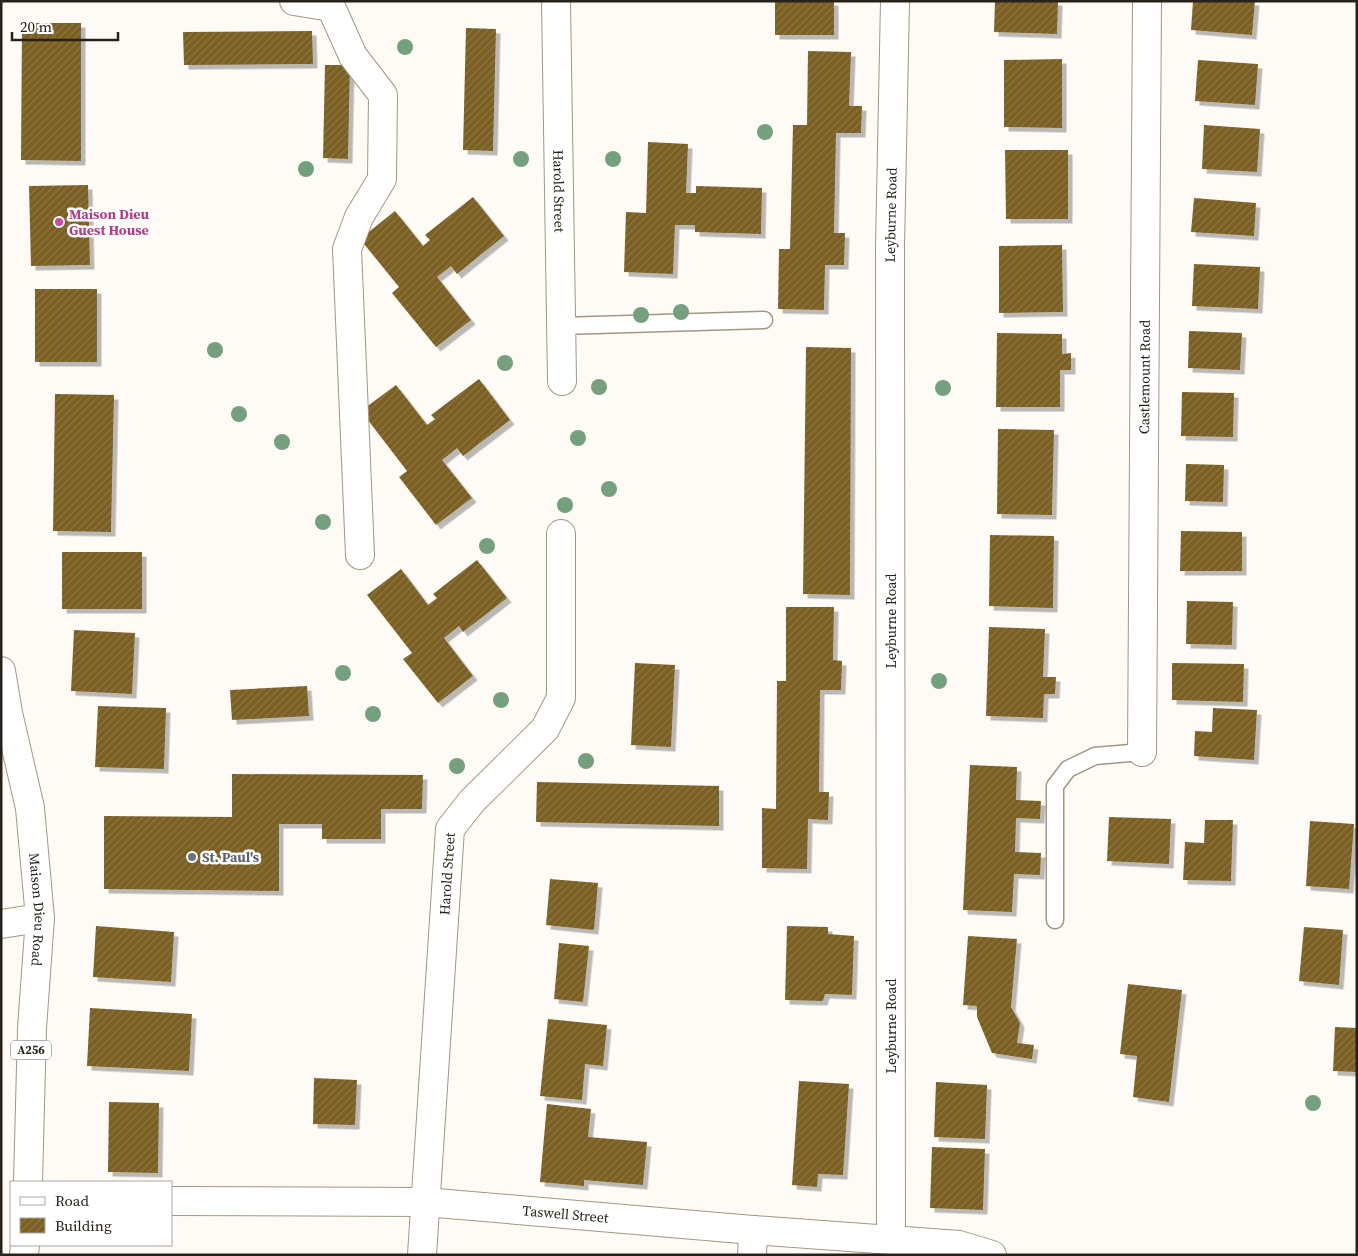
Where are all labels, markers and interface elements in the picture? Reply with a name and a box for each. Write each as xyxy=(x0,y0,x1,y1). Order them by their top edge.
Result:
scale bar xyxy=(12,10,119,42)
text: 20 m xyxy=(20,16,52,37)
street label: Harold Street xyxy=(548,149,570,233)
street label: Leyburne Road xyxy=(880,167,902,262)
place label: Maison Dieu Guest House xyxy=(69,204,150,240)
marker: Maison Dieu Guest House xyxy=(53,216,65,228)
street label: Castlemount Road xyxy=(1134,320,1155,434)
street label: Leyburne Road xyxy=(881,574,901,668)
street label: Harold Street xyxy=(434,831,460,916)
place label: St. Paul's xyxy=(202,847,260,867)
marker: St. Paul's xyxy=(186,851,198,863)
street label: Maison Dieu Road xyxy=(24,852,50,967)
street label: Leyburne Road xyxy=(881,979,901,1073)
road number: A256 xyxy=(11,1040,51,1060)
legend xyxy=(10,1181,172,1246)
text: Road xyxy=(55,1190,89,1211)
street label: Taswell Street xyxy=(522,1200,610,1228)
text: Building xyxy=(55,1215,112,1236)

